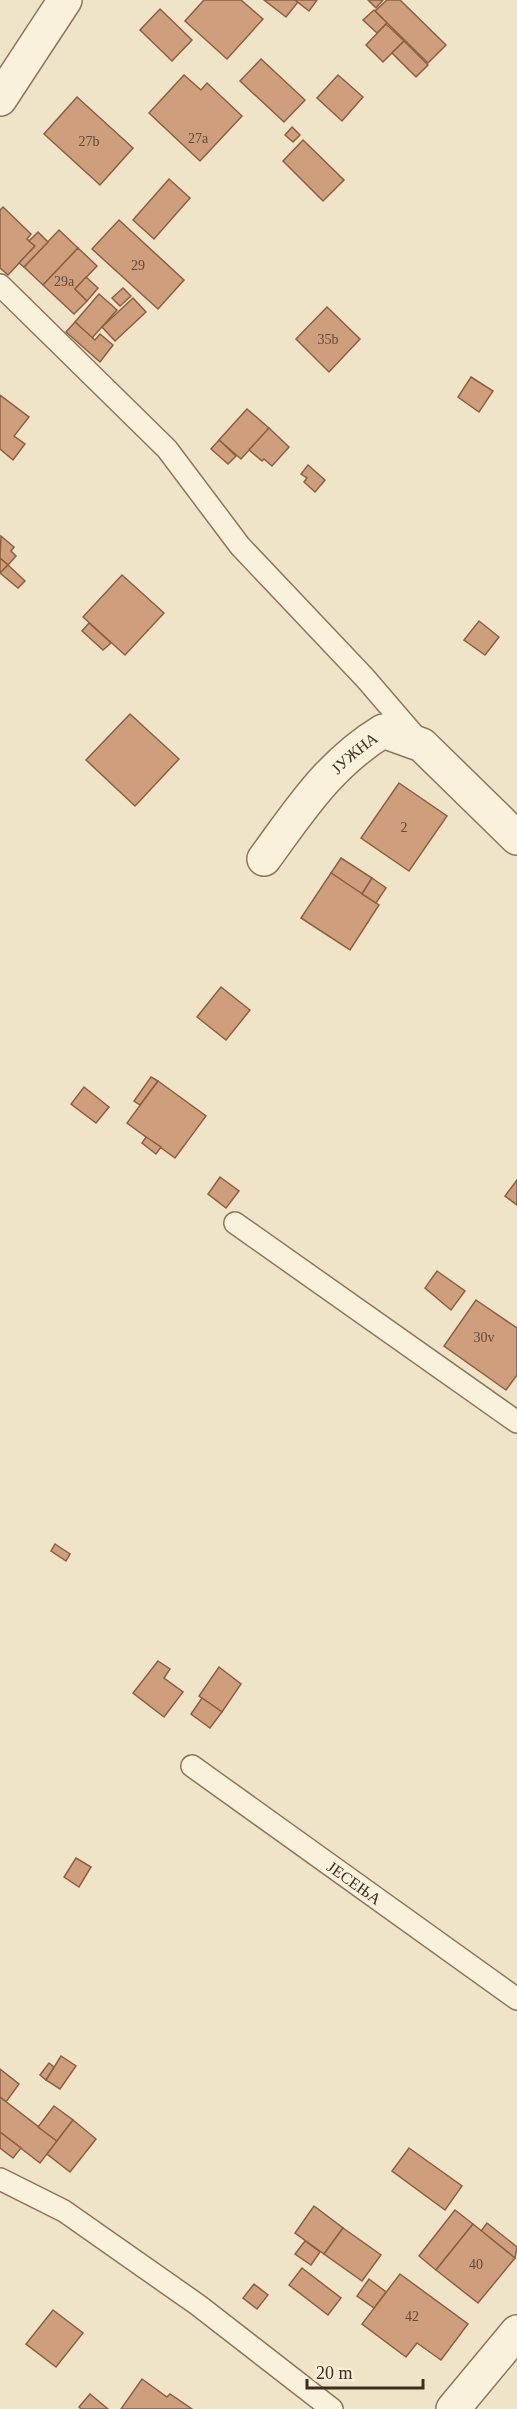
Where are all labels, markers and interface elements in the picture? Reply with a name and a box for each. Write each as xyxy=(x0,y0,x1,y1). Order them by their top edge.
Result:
house number: 27a xyxy=(188,131,209,146)
house number: 27b xyxy=(79,134,100,149)
house number: 29 xyxy=(131,258,145,273)
house number: 29a xyxy=(54,274,75,289)
house number: 35b xyxy=(318,332,339,347)
street label: ЈУЖНА xyxy=(327,728,381,777)
house number: 2 xyxy=(401,820,408,835)
house number: 30v xyxy=(474,1330,495,1345)
street label: ЈЕСЕЊА xyxy=(324,1858,385,1908)
house number: 40 xyxy=(469,2257,483,2272)
house number: 42 xyxy=(405,2309,419,2324)
scale bar xyxy=(307,2352,422,2390)
text: 20 m xyxy=(316,2363,353,2383)

